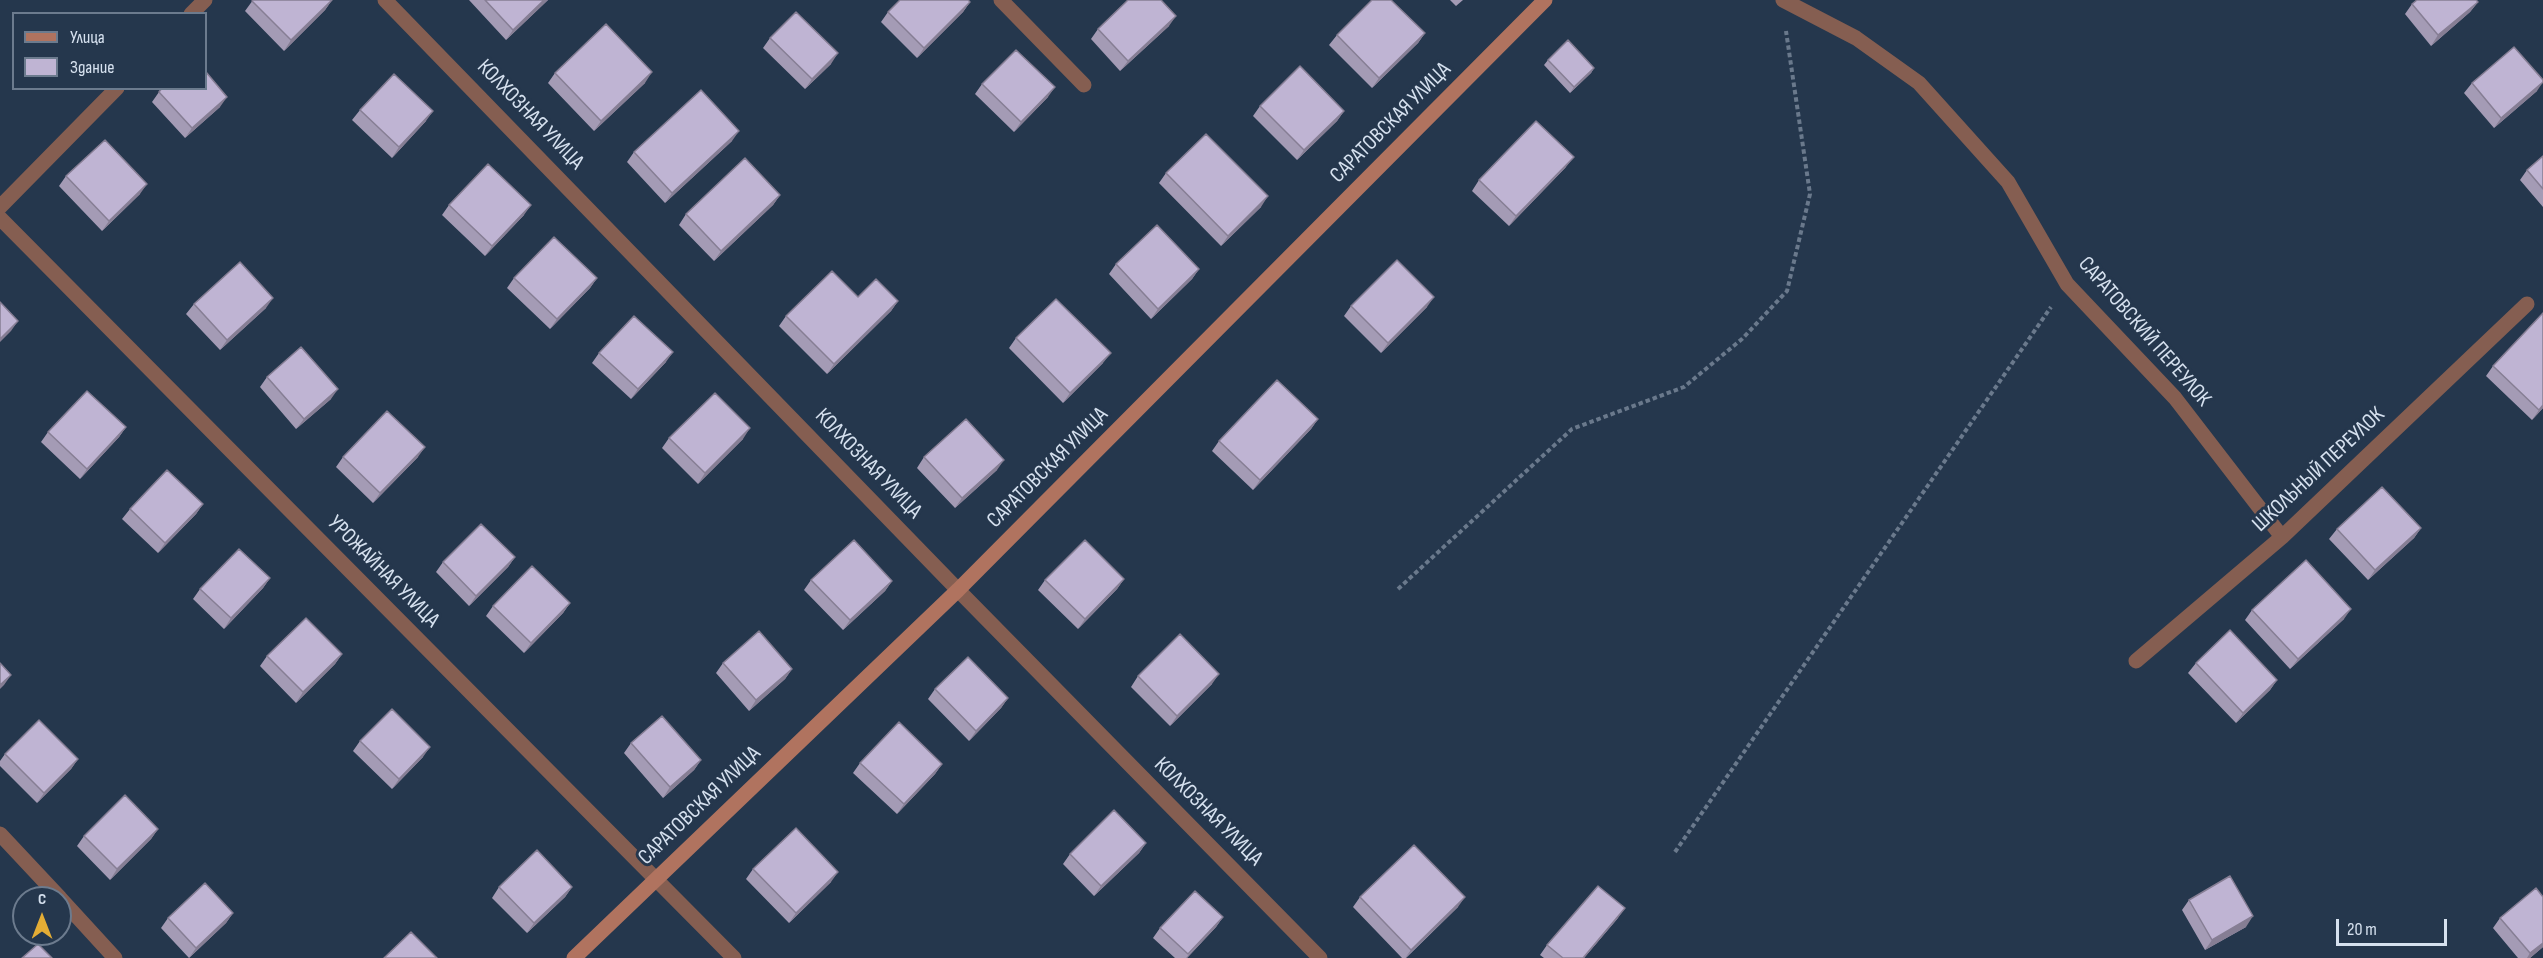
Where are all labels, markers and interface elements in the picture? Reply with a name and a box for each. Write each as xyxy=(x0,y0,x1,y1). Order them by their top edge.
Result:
legend xyxy=(12,12,207,90)
text: Улица xyxy=(70,27,105,48)
street label: КОЛХОЗНАЯ УЛИЦА xyxy=(471,54,589,176)
text: Здание xyxy=(70,57,115,78)
street label: САРАТОВСКАЯ УЛИЦА xyxy=(1325,57,1457,189)
street label: САРАТОВСКИЙ ПЕРЕУЛОК xyxy=(2072,252,2216,412)
street label: САРАТОВСКАЯ УЛИЦА xyxy=(982,402,1114,534)
street label: ШКОЛЬНЫЙ ПЕРЕУЛОК xyxy=(2248,402,2390,538)
street label: КОЛХОЗНАЯ УЛИЦА xyxy=(809,403,927,525)
street label: УРОЖАЙНАЯ УЛИЦА xyxy=(321,510,445,634)
street label: САРАТОВСКАЯ УЛИЦА xyxy=(633,741,767,871)
street label: КОЛХОЗНАЯ УЛИЦА xyxy=(1148,752,1268,872)
north arrow xyxy=(12,886,72,946)
text: С xyxy=(38,890,46,909)
scale bar xyxy=(2339,907,2450,945)
text: 20 m xyxy=(2347,919,2377,940)

